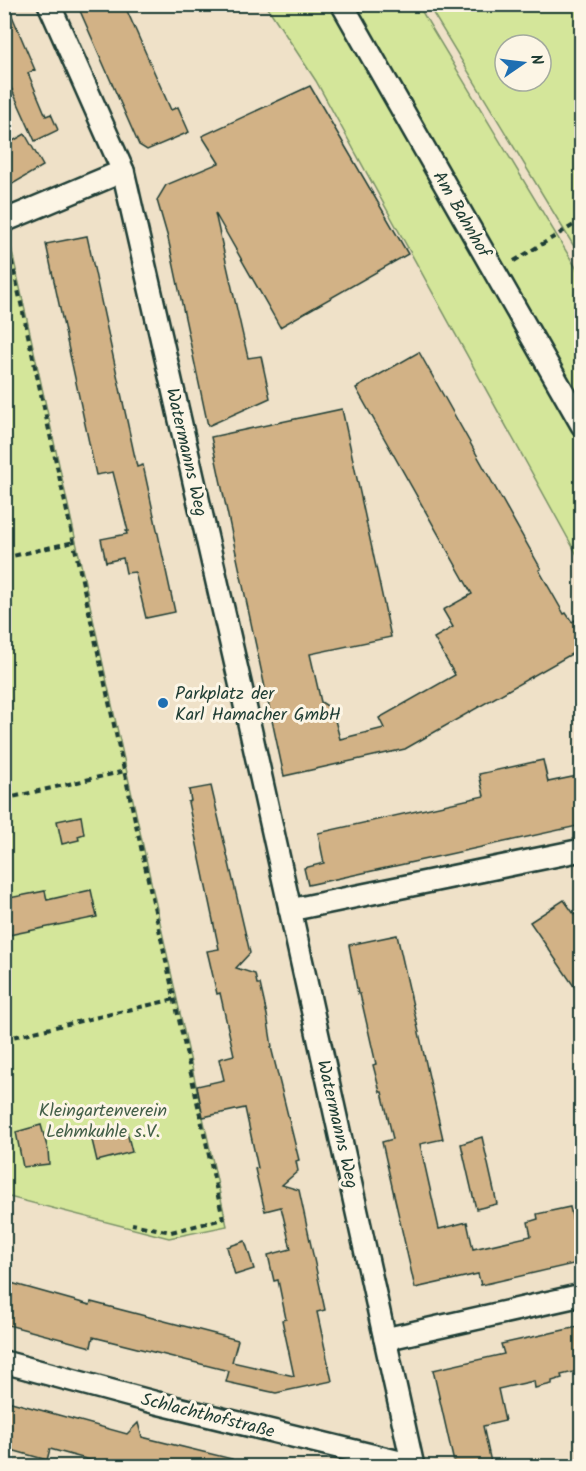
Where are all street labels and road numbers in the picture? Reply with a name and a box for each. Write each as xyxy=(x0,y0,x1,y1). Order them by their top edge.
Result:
street label: Am Bahnhof xyxy=(424,166,498,266)
street label: Watermanns Weg xyxy=(157,385,214,519)
street label: Watermanns Weg xyxy=(308,1057,365,1191)
street label: Schlachthofstraße xyxy=(138,1386,278,1447)

